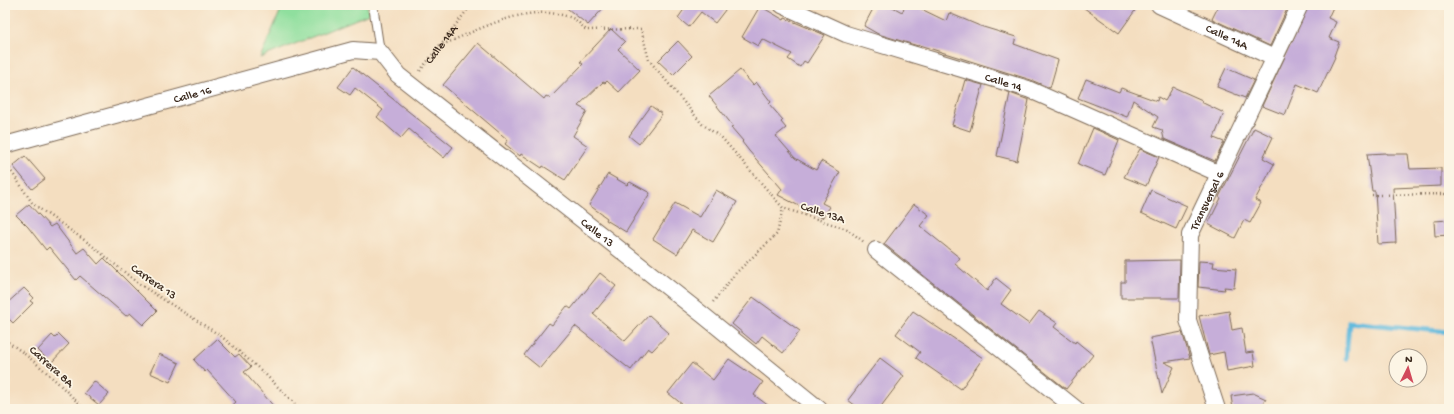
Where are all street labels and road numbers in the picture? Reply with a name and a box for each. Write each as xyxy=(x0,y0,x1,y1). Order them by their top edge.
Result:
street label: Calle 14A xyxy=(423,22,462,67)
street label: Calle 14A xyxy=(1203,22,1251,54)
street label: Calle 14 xyxy=(983,71,1024,96)
street label: Calle 16 xyxy=(172,84,214,108)
street label: Transversal 6 xyxy=(1188,168,1229,234)
street label: Calle 13A xyxy=(799,200,847,228)
street label: Calle 13 xyxy=(577,216,616,251)
street label: Carrera 13 xyxy=(127,262,178,303)
street label: Carrera 8A xyxy=(25,344,77,392)

